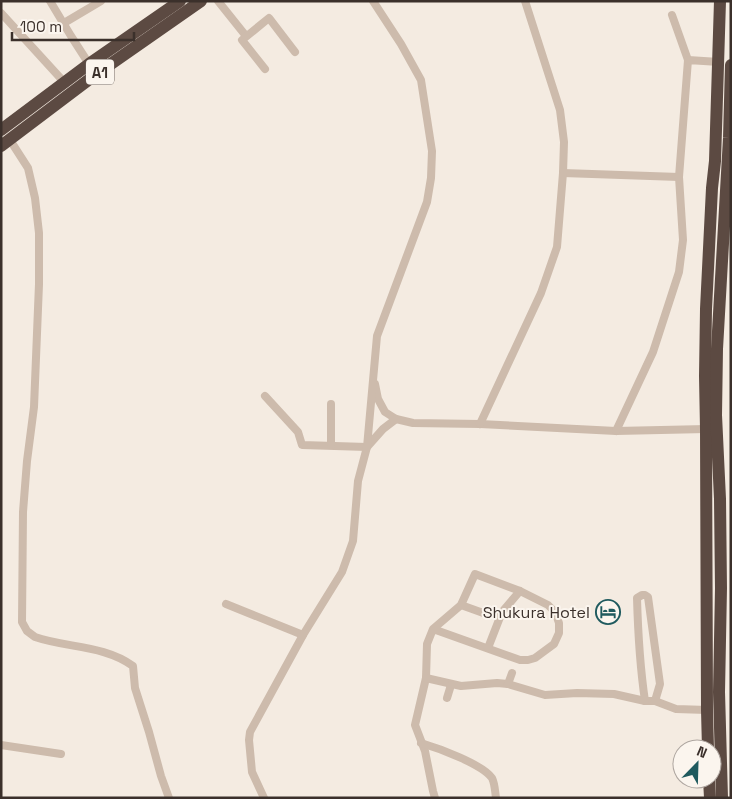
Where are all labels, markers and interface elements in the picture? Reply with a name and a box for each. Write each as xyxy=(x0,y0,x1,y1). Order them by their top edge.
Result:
scale bar xyxy=(12,10,135,42)
text: 100 m xyxy=(20,17,62,36)
road number: A1 xyxy=(86,60,114,84)
hotel icon: Shukura Hotel xyxy=(595,599,621,625)
place label: Shukura Hotel xyxy=(483,602,590,623)
north arrow xyxy=(672,739,722,789)
text: N xyxy=(694,742,710,762)

